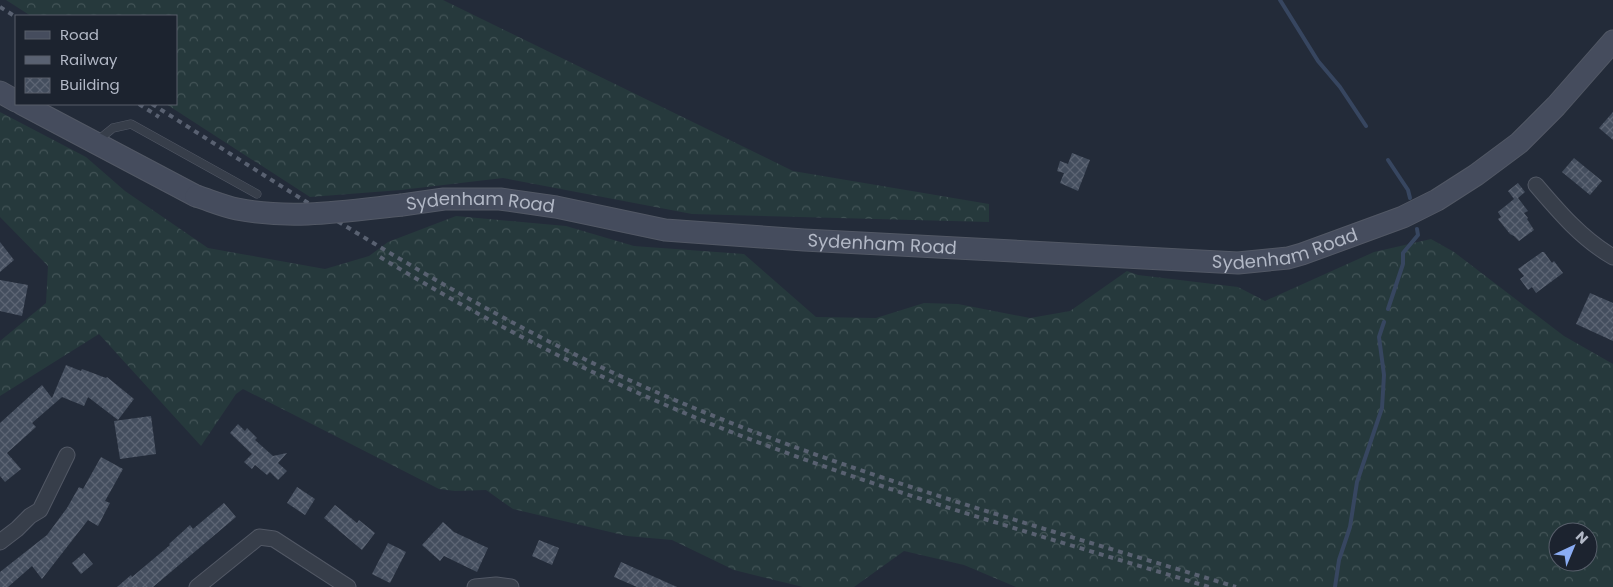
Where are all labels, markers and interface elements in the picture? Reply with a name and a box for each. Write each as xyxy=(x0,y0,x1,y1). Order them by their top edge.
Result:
legend xyxy=(15,15,178,105)
text: Road xyxy=(60,24,99,45)
text: Railway xyxy=(60,49,118,70)
text: Building xyxy=(60,74,120,95)
street label: Sydenham Road xyxy=(404,186,557,219)
street label: Sydenham Road xyxy=(1211,222,1361,275)
street label: Sydenham Road xyxy=(807,227,957,260)
north arrow xyxy=(1548,522,1598,572)
text: N xyxy=(1571,527,1593,548)

